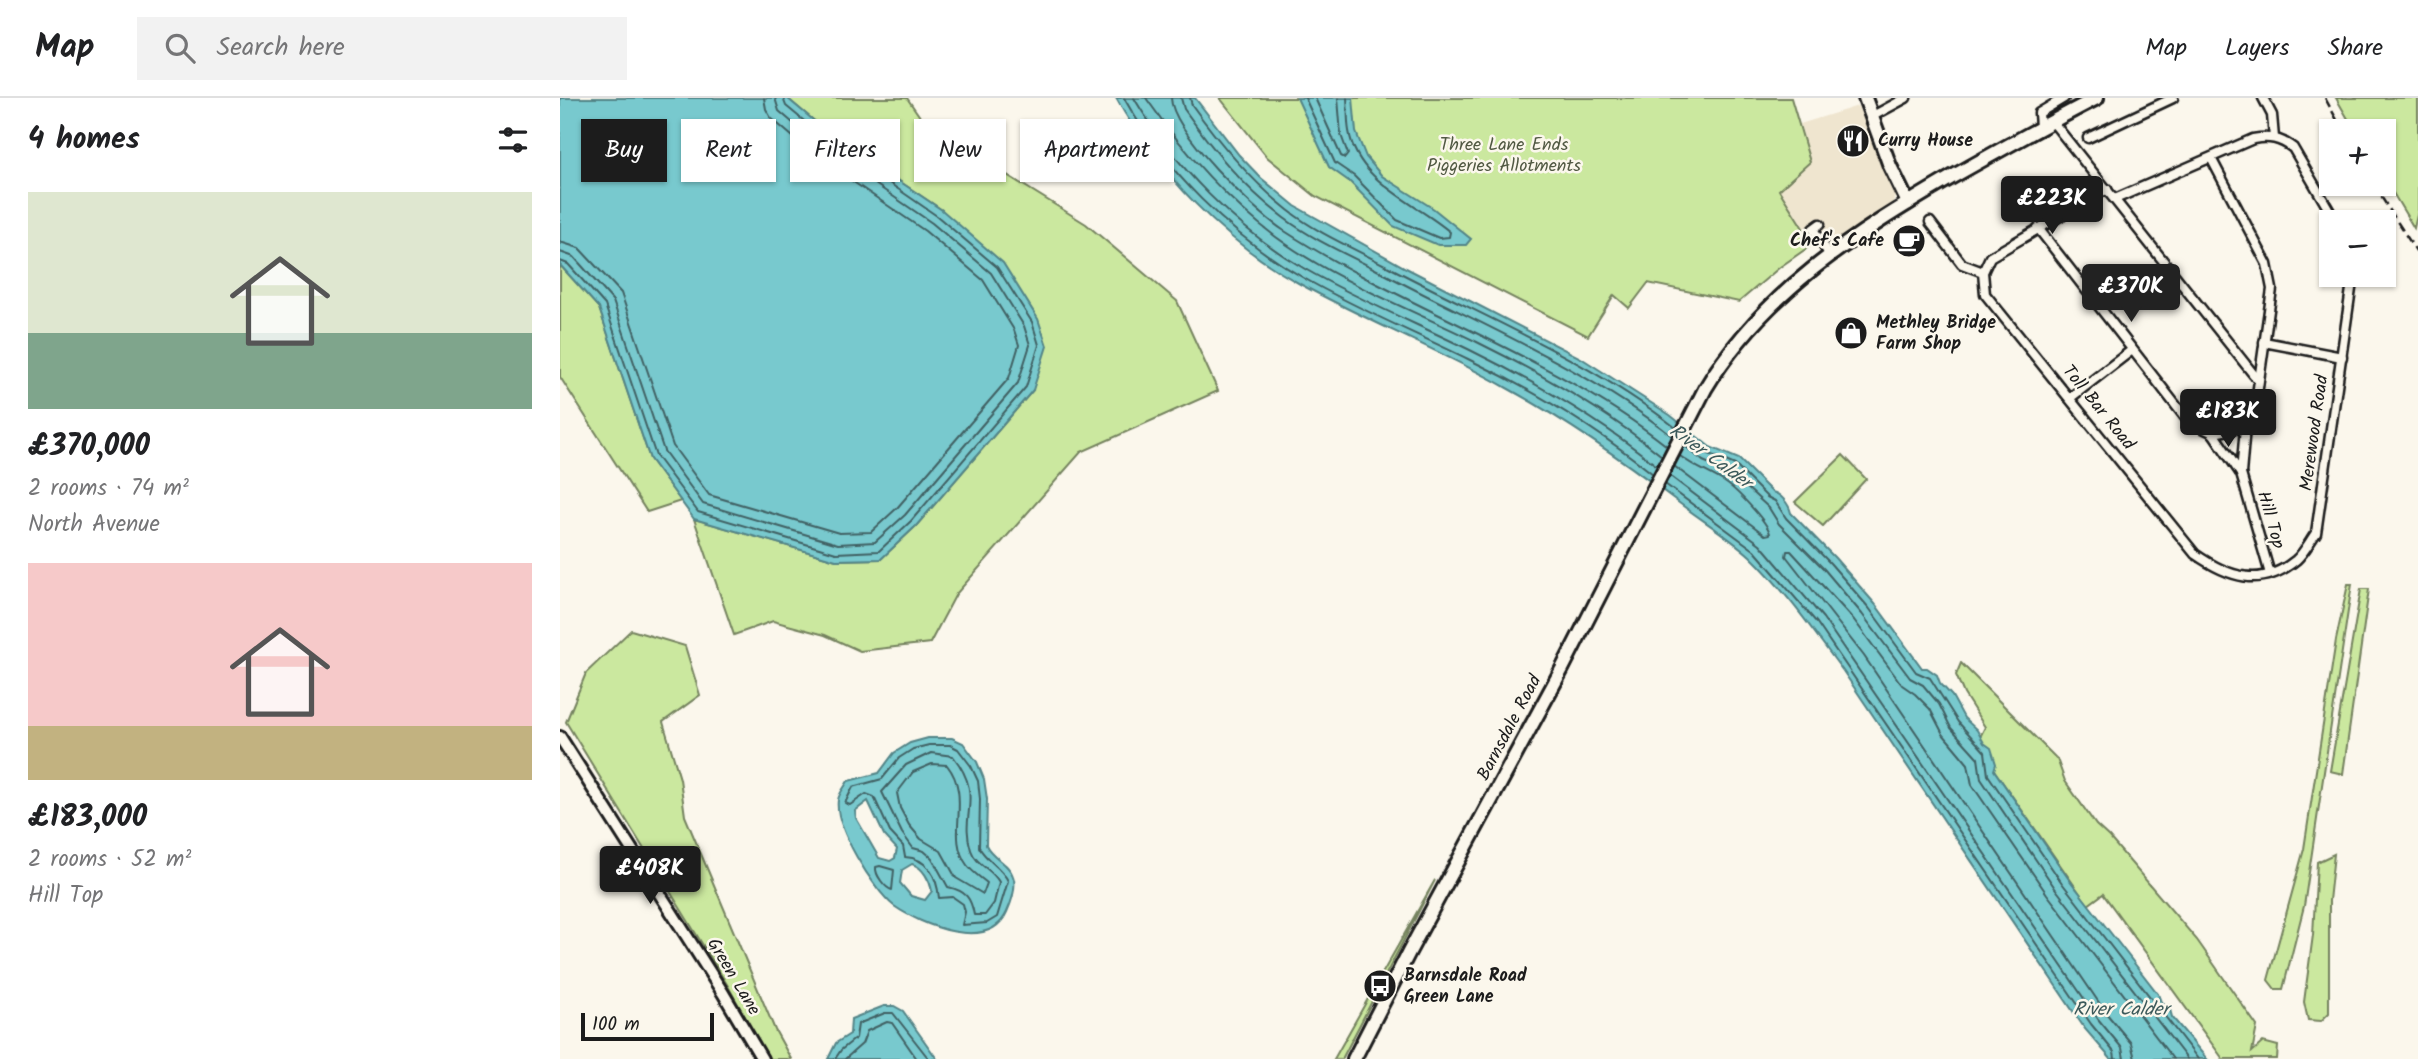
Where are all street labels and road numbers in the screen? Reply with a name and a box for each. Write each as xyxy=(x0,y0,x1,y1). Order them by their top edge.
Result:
street label: Toll Bar Road xyxy=(2054,359,2142,458)
street label: Merewood Road xyxy=(2292,372,2338,493)
street label: Hill Top xyxy=(2248,488,2292,553)
street label: Barnsdale Road xyxy=(1470,669,1551,786)
street label: Green Lane xyxy=(698,933,768,1021)

